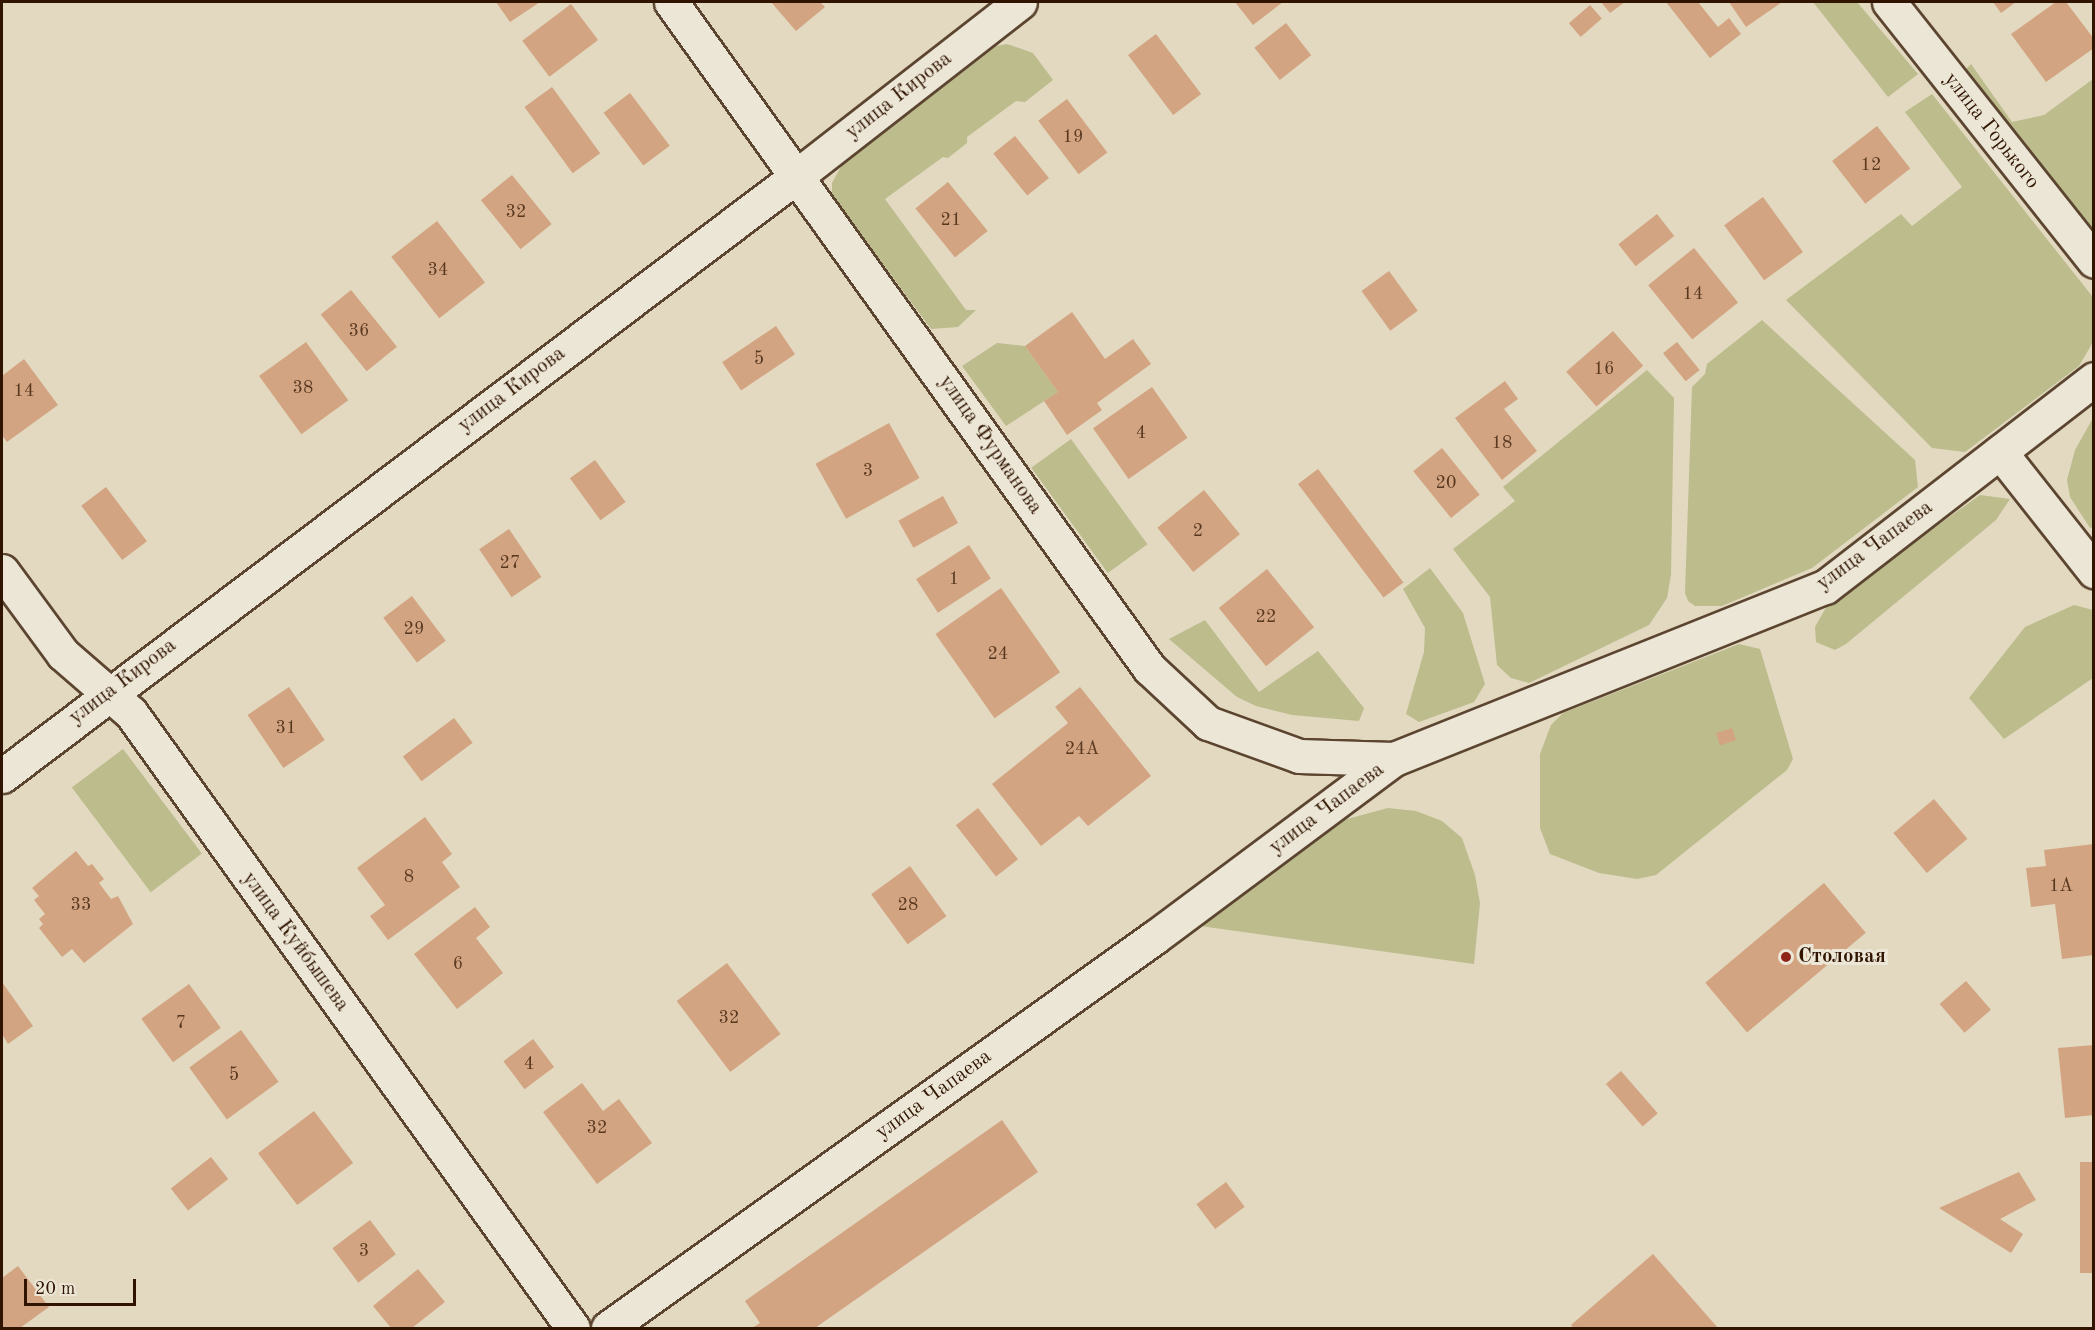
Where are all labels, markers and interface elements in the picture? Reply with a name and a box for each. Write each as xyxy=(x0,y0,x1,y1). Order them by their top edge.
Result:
street label: улица Кирова xyxy=(841,47,957,145)
street label: улица Горького xyxy=(1938,68,2044,194)
house number: 19 xyxy=(1063,126,1083,148)
house number: 12 xyxy=(1861,154,1881,176)
house number: 32 xyxy=(506,201,526,223)
house number: 21 xyxy=(941,209,961,231)
house number: 34 xyxy=(428,259,448,281)
house number: 14 xyxy=(1683,283,1703,305)
house number: 36 xyxy=(349,320,369,342)
street label: улица Кирова xyxy=(453,341,571,439)
house number: 5 xyxy=(754,348,764,370)
house number: 16 xyxy=(1594,358,1614,380)
street label: улица Фурманова xyxy=(933,371,1047,519)
house number: 38 xyxy=(293,377,313,399)
house number: 14 xyxy=(14,380,34,402)
house number: 4 xyxy=(1136,422,1146,444)
house number: 18 xyxy=(1492,432,1512,454)
house number: 3 xyxy=(863,460,873,482)
house number: 20 xyxy=(1436,472,1456,494)
street label: улица Чапаева xyxy=(1812,495,1938,597)
house number: 2 xyxy=(1193,520,1203,542)
house number: 27 xyxy=(500,552,520,574)
house number: 1 xyxy=(949,568,959,590)
house number: 22 xyxy=(1256,606,1276,628)
house number: 29 xyxy=(404,618,424,640)
street label: улица Кирова xyxy=(64,633,182,731)
house number: 24 xyxy=(988,643,1008,665)
house number: 31 xyxy=(276,717,296,739)
house number: 24А xyxy=(1065,738,1099,760)
street label: улица Чапаева xyxy=(1265,758,1389,860)
house number: 8 xyxy=(404,866,414,888)
street label: улица Куйбышева xyxy=(236,867,354,1017)
house number: 1А xyxy=(2049,875,2073,897)
house number: 33 xyxy=(71,894,91,916)
house number: 28 xyxy=(898,894,918,916)
place label: Столовая xyxy=(1798,944,1886,970)
marker: Столовая xyxy=(1779,950,1793,964)
house number: 6 xyxy=(453,953,463,975)
house number: 32 xyxy=(719,1007,739,1029)
house number: 7 xyxy=(176,1012,186,1034)
street label: улица Чапаева xyxy=(871,1044,997,1146)
house number: 4 xyxy=(524,1053,534,1075)
house number: 5 xyxy=(229,1064,239,1086)
house number: 32 xyxy=(587,1117,607,1139)
house number: 3 xyxy=(359,1240,369,1262)
scale bar xyxy=(27,1267,140,1305)
text: 20 m xyxy=(35,1280,75,1298)

